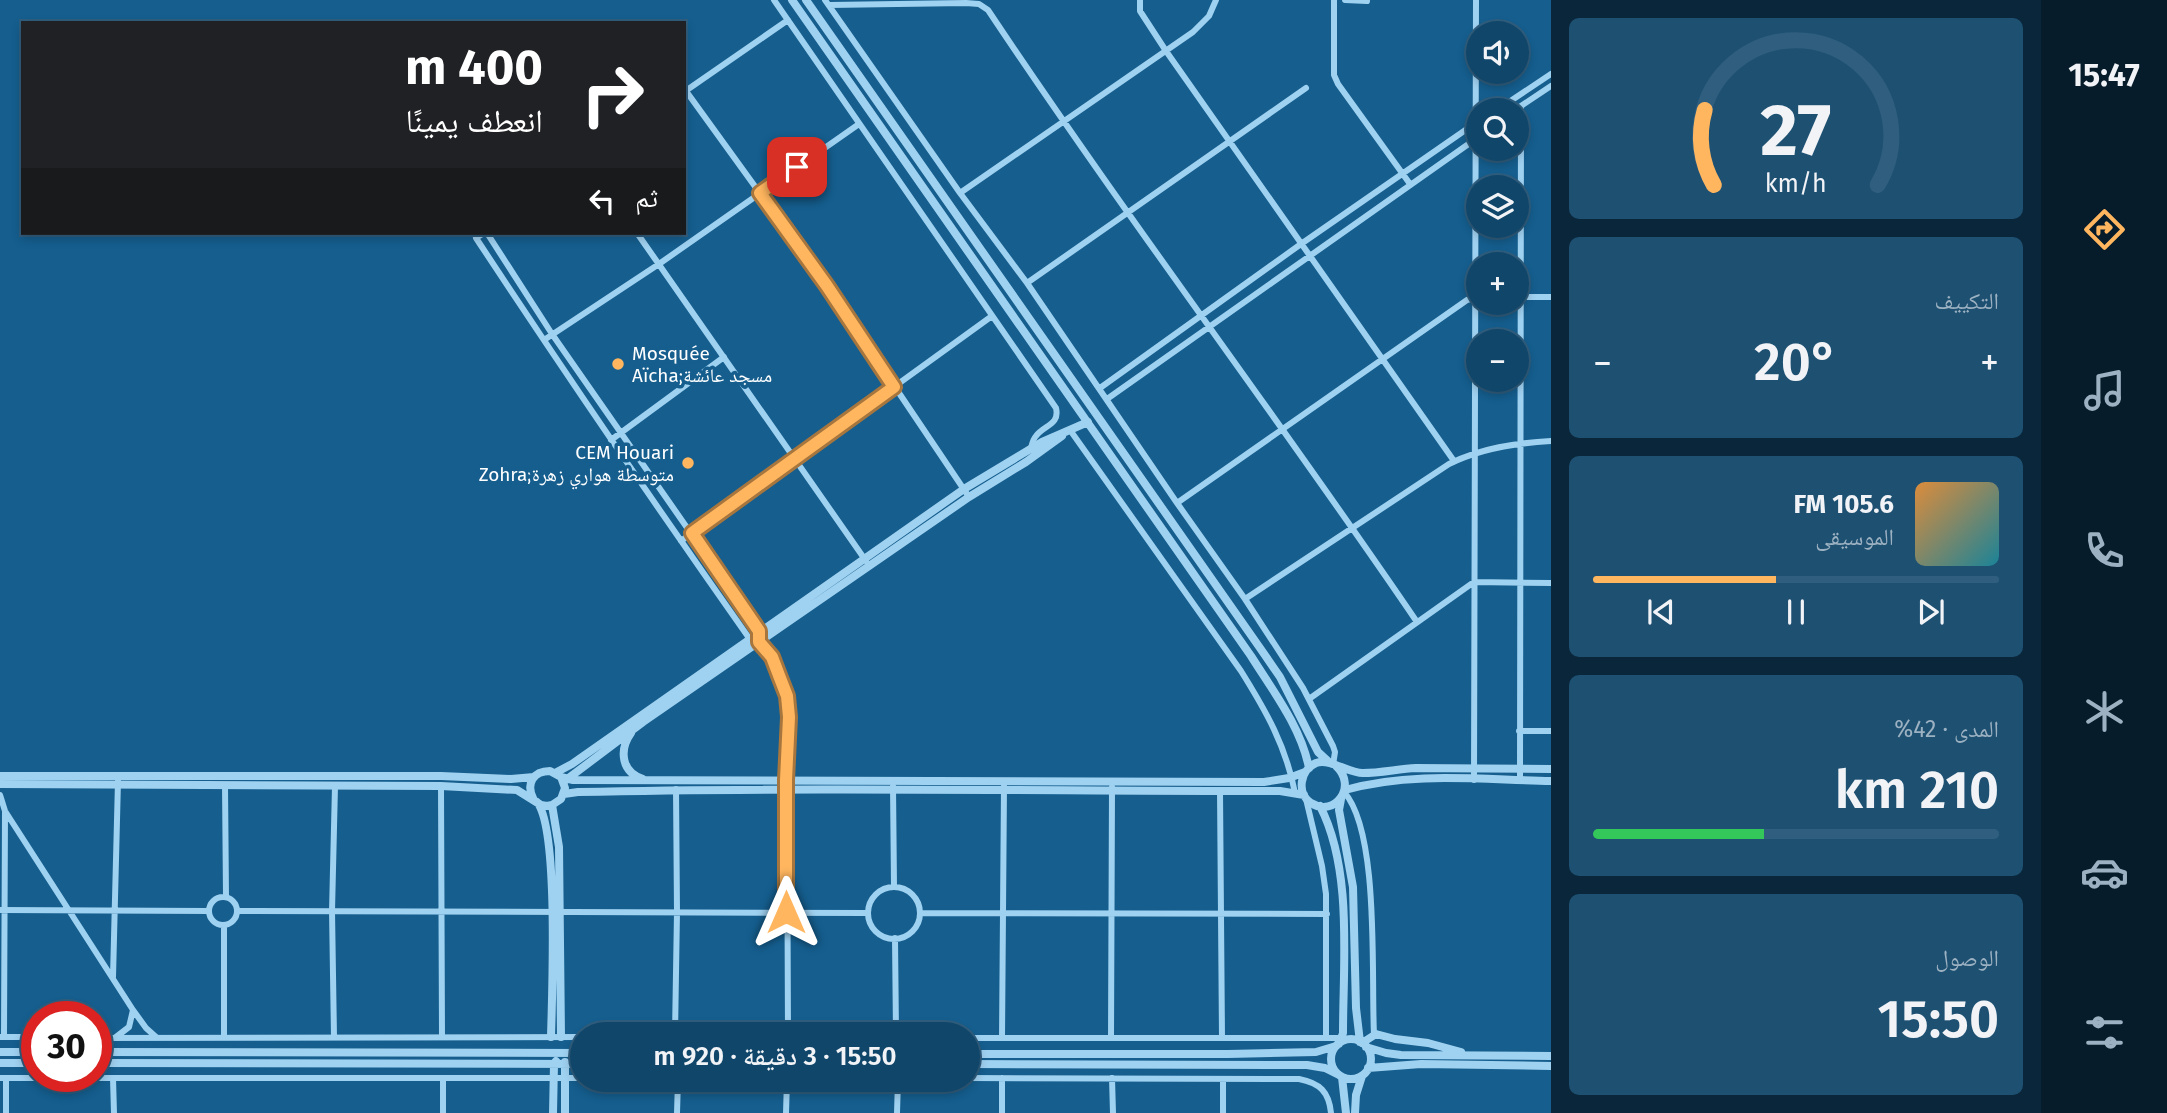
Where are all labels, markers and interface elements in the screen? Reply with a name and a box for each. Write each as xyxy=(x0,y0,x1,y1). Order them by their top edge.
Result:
map controls xyxy=(1466,21,1529,392)
button: sound xyxy=(1466,21,1529,84)
text: 400 m xyxy=(405,38,543,97)
icon: right xyxy=(567,49,658,140)
text: 15:47 xyxy=(2068,56,2140,94)
text: 27 xyxy=(1761,87,1831,174)
button: search xyxy=(1466,98,1529,161)
text: انعطف يمينًا xyxy=(405,102,543,140)
pin xyxy=(767,137,827,197)
icon: arrive xyxy=(778,148,816,186)
text: km/h xyxy=(1765,168,1827,198)
button: layers xyxy=(1466,175,1529,238)
icon: left xyxy=(583,182,621,220)
text: ثم xyxy=(635,183,658,214)
icon: directions xyxy=(2080,205,2129,254)
button: + xyxy=(1466,252,1529,315)
text: التكييف xyxy=(1934,287,1999,315)
button: − xyxy=(1466,329,1529,392)
text: 20° xyxy=(1754,331,1838,394)
text: − xyxy=(1593,340,1612,386)
text: + xyxy=(1980,340,1999,386)
place label: Mosquée Aïcha;مسجد عائشة xyxy=(632,342,772,387)
marker: Mosquée Aïcha;مسجد عائشة xyxy=(610,356,626,372)
icon: music xyxy=(2080,366,2129,415)
place label: CEM Houari Zohra;متوسطة هواري زهرة xyxy=(479,441,674,490)
marker: CEM Houari Zohra;متوسطة هواري زهرة xyxy=(680,455,696,471)
text: 105.6 FM xyxy=(1794,489,1894,520)
text: الموسيقى xyxy=(1815,523,1894,551)
icon: phone xyxy=(2080,526,2129,575)
icon: previous xyxy=(1642,593,1680,631)
icon: pause xyxy=(1777,593,1815,631)
icon: next xyxy=(1912,593,1950,631)
icon: climate xyxy=(2080,687,2129,736)
text: المدى · 42% xyxy=(1894,715,1999,743)
text: 210 km xyxy=(1835,759,1999,822)
icon: car xyxy=(2080,848,2129,897)
position arrow xyxy=(749,875,823,949)
text: الوصول xyxy=(1935,944,1999,972)
text: 15:50 xyxy=(1878,988,1999,1051)
speed limit sign: 30 xyxy=(21,1001,112,1092)
icon: filters xyxy=(2080,1008,2129,1057)
text: 15:50 · 3 دقيقة · 920 m xyxy=(654,1041,897,1072)

